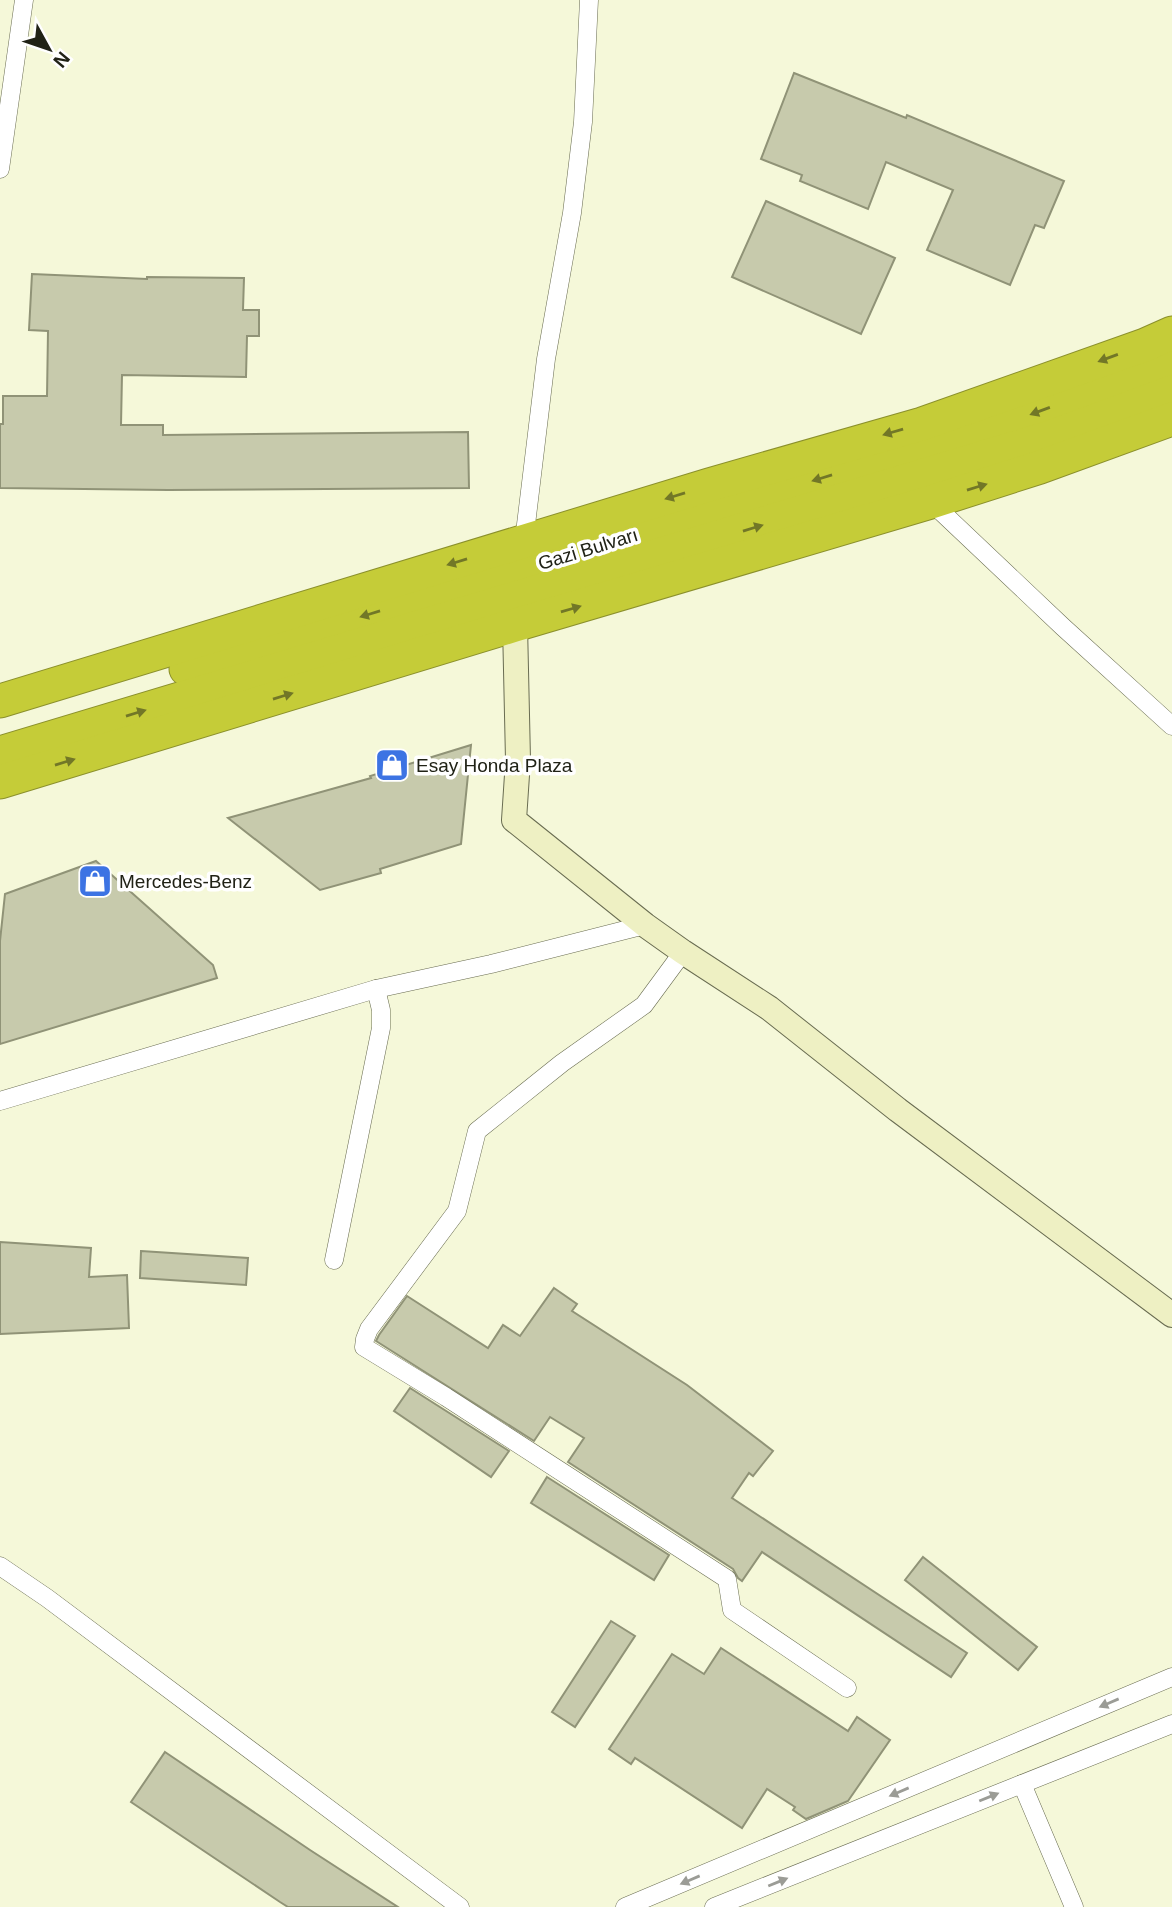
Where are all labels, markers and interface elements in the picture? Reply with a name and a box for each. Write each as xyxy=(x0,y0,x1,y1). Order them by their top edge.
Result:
north arrow xyxy=(14,14,84,84)
text: N xyxy=(49,48,74,72)
one-way arrow xyxy=(1098,353,1119,364)
one-way arrow xyxy=(1029,406,1050,417)
one-way arrow xyxy=(883,428,904,438)
one-way arrow xyxy=(812,474,833,484)
one-way arrow xyxy=(966,481,987,492)
one-way arrow xyxy=(664,491,685,501)
one-way arrow xyxy=(742,522,763,533)
street label: Gazi Bulvarı xyxy=(535,524,641,574)
one-way arrow xyxy=(446,557,467,567)
one-way arrow xyxy=(561,603,582,613)
one-way arrow xyxy=(359,610,380,620)
one-way arrow xyxy=(272,690,293,700)
one-way arrow xyxy=(126,707,147,717)
shop icon: Esay Honda Plaza xyxy=(373,746,411,784)
place label: Esay Honda Plaza xyxy=(416,755,573,776)
one-way arrow xyxy=(55,756,76,766)
shop icon: Mercedes-Benz xyxy=(76,862,114,900)
place label: Mercedes-Benz xyxy=(119,871,252,892)
one-way arrow xyxy=(1098,1698,1119,1709)
one-way arrow xyxy=(889,1786,910,1797)
one-way arrow xyxy=(979,1792,1000,1803)
one-way arrow xyxy=(679,1874,700,1885)
one-way arrow xyxy=(767,1876,788,1887)

